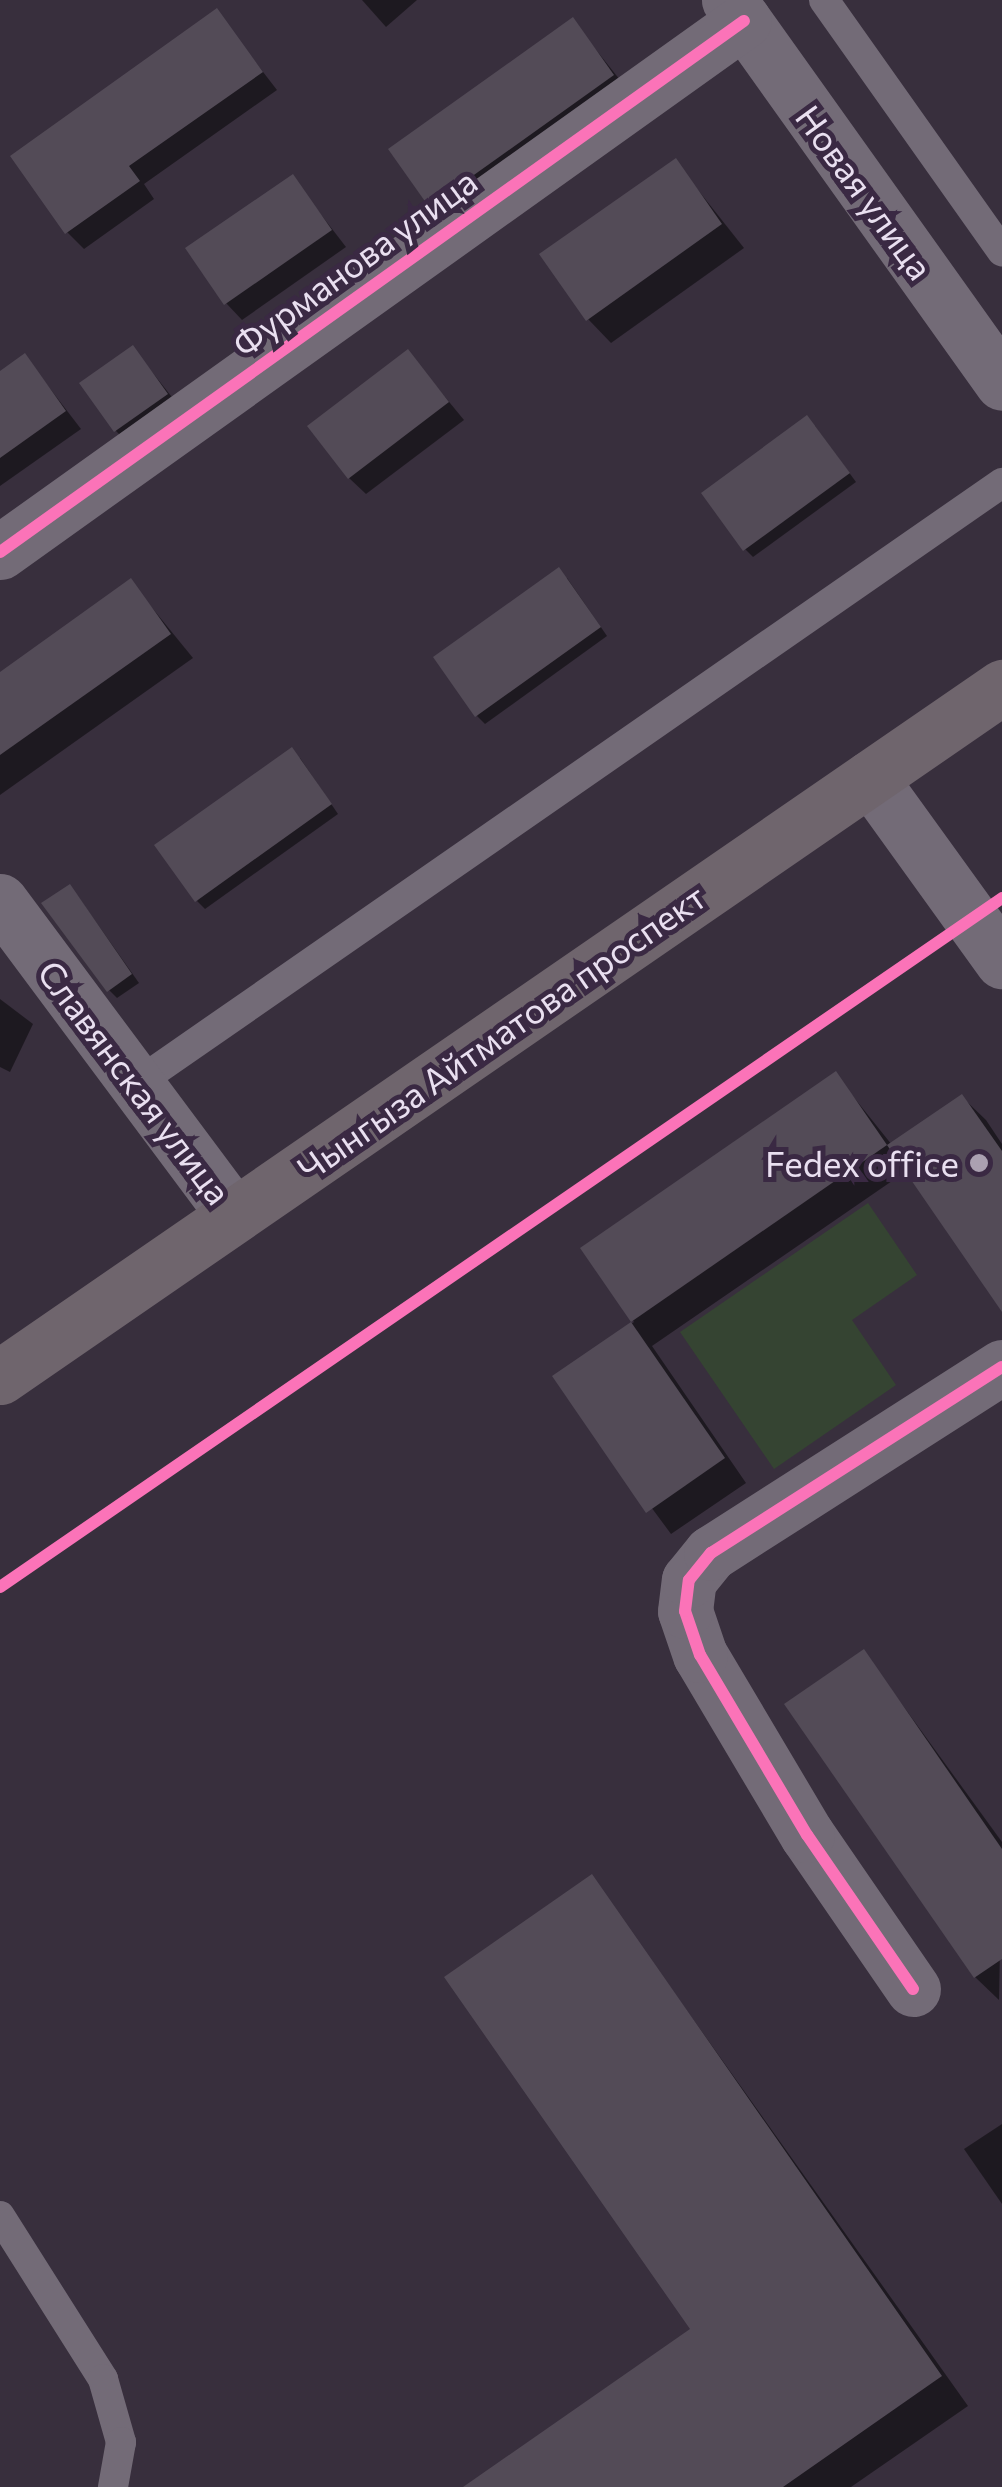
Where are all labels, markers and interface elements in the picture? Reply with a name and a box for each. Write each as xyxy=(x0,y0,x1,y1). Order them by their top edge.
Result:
street label: Новая улица xyxy=(788,97,942,287)
street label: Фурманова улица xyxy=(224,159,484,365)
street label: Чынгыза Айтматова проспект xyxy=(289,875,713,1189)
street label: Славянская улица xyxy=(30,952,240,1212)
place label: Fedex office xyxy=(765,1142,959,1184)
marker: Fedex office xyxy=(968,1152,990,1174)

